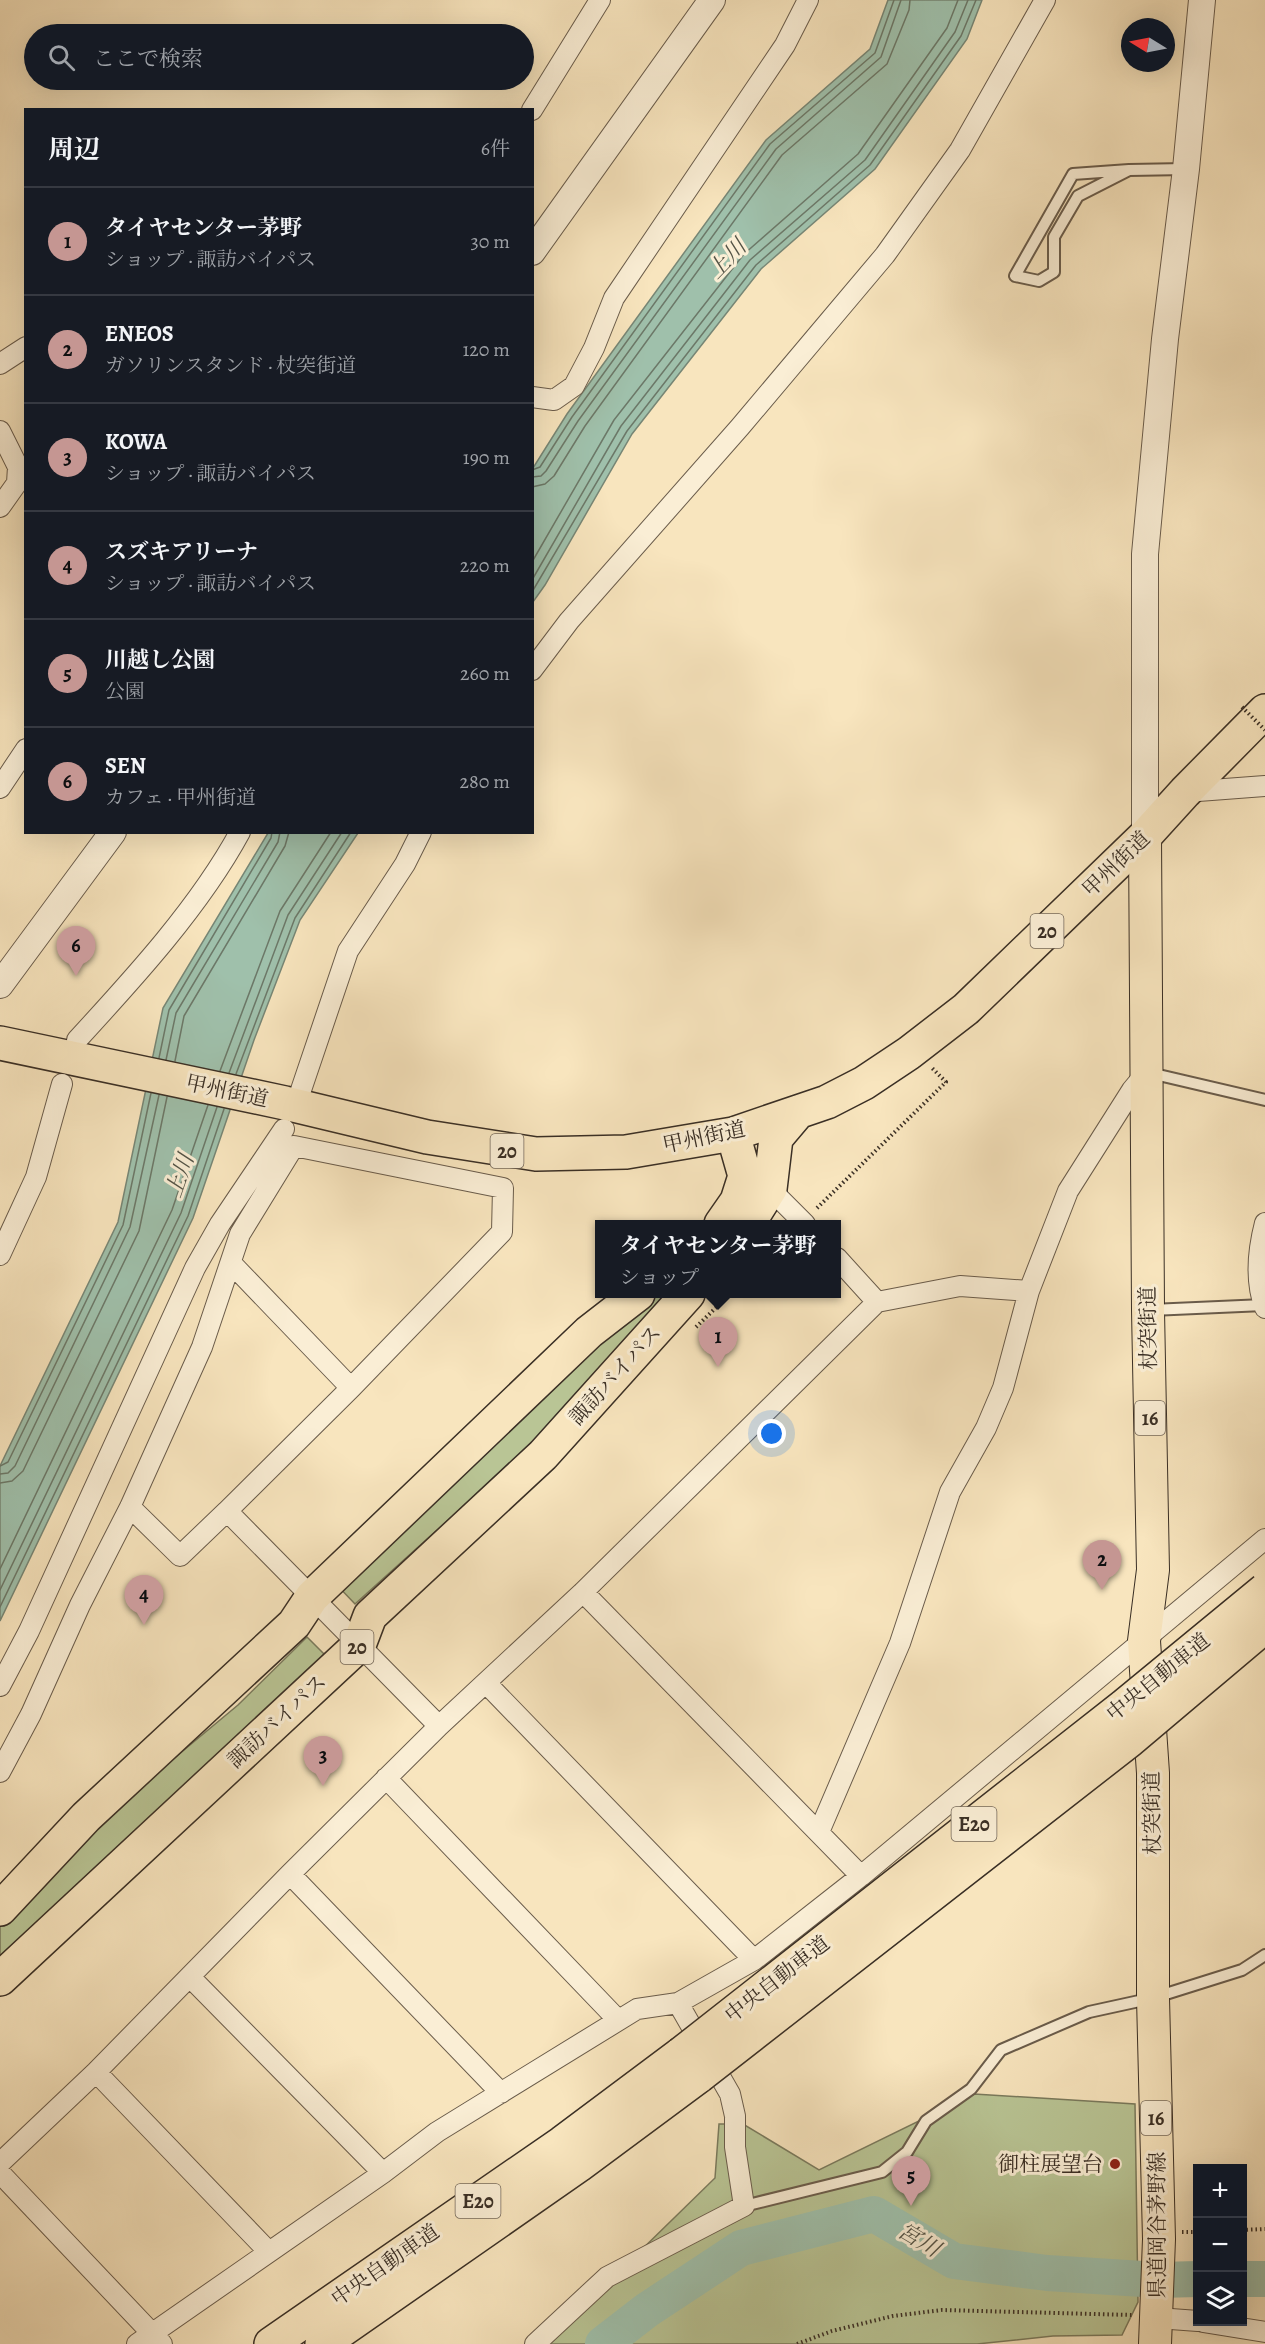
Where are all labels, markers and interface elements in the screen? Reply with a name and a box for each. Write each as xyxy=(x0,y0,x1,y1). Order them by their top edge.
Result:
north arrow xyxy=(1121,18,1175,72)
search box xyxy=(24,24,534,90)
icon: search xyxy=(45,41,78,74)
text: ここで検索 xyxy=(93,44,203,74)
text: 周辺 xyxy=(48,132,100,167)
text: 6件 xyxy=(481,135,510,162)
text: タイヤセンター茅野 xyxy=(105,213,302,243)
text: 1 xyxy=(64,228,71,255)
text: 30 m xyxy=(470,228,510,255)
water label: 上川 xyxy=(701,231,754,285)
text: ショップ · 諏訪バイパス xyxy=(105,246,316,273)
text: ENEOS xyxy=(105,319,174,349)
text: 2 xyxy=(63,336,72,363)
text: 120 m xyxy=(462,336,510,363)
text: ガソリンスタンド · 杖突街道 xyxy=(105,352,356,379)
text: KOWA xyxy=(105,427,167,457)
text: 3 xyxy=(63,444,72,471)
text: 190 m xyxy=(463,444,510,471)
text: ショップ · 諏訪バイパス xyxy=(105,460,316,487)
text: スズキアリーナ xyxy=(105,537,258,567)
text: 4 xyxy=(63,552,72,579)
text: 220 m xyxy=(460,552,510,579)
text: ショップ · 諏訪バイパス xyxy=(105,570,316,597)
text: 川越し公園 xyxy=(105,645,215,675)
text: 5 xyxy=(63,660,72,687)
text: 260 m xyxy=(460,660,510,687)
text: 公園 xyxy=(105,678,145,705)
text: SEN xyxy=(105,751,146,781)
text: 6 xyxy=(63,768,72,795)
text: 280 m xyxy=(460,768,510,795)
text: カフェ · 甲州街道 xyxy=(105,784,256,811)
street label: 甲州街道 xyxy=(1076,825,1156,903)
road number: 20 xyxy=(1030,914,1064,948)
pin: 6 xyxy=(56,926,96,976)
street label: 甲州街道 xyxy=(183,1069,271,1113)
street label: 甲州街道 xyxy=(660,1115,748,1159)
road number: 20 xyxy=(490,1134,524,1168)
water label: 上川 xyxy=(159,1148,202,1202)
popup xyxy=(595,1220,841,1298)
text: タイヤセンター茅野 xyxy=(620,1231,816,1261)
text: ショップ xyxy=(620,1264,699,1291)
street label: 杖突街道 xyxy=(1133,1286,1163,1370)
pin: 1 xyxy=(698,1318,738,1367)
street label: 諏訪バイパス xyxy=(563,1319,667,1431)
road number: 16 xyxy=(1135,1401,1165,1435)
your location xyxy=(757,1419,786,1448)
pin: 2 xyxy=(1082,1540,1122,1590)
pin: 4 xyxy=(124,1576,164,1625)
street label: 中央自動車道 xyxy=(1100,1626,1216,1728)
road number: 20 xyxy=(340,1630,374,1664)
street label: 諏訪バイパス xyxy=(222,1668,332,1774)
pin: 3 xyxy=(304,1736,342,1786)
street label: 杖突街道 xyxy=(1137,1771,1167,1855)
road number: E20 xyxy=(952,1807,996,1841)
street label: 中央自動車道 xyxy=(719,1929,835,2029)
road number: 16 xyxy=(1141,2101,1171,2135)
place label: 御柱展望台 xyxy=(998,2150,1103,2178)
street label: 県道岡谷茅野線 xyxy=(1143,2152,1171,2299)
pin: 5 xyxy=(892,2156,930,2206)
marker: 御柱展望台 xyxy=(1108,2157,1122,2171)
map controls xyxy=(1193,2164,1247,2326)
button: + xyxy=(1193,2164,1247,2218)
road number: E20 xyxy=(456,2184,500,2218)
water label: 宮川 xyxy=(892,2216,947,2265)
street label: 中央自動車道 xyxy=(325,2217,445,2313)
button: − xyxy=(1193,2218,1247,2272)
button: layers xyxy=(1193,2272,1247,2326)

